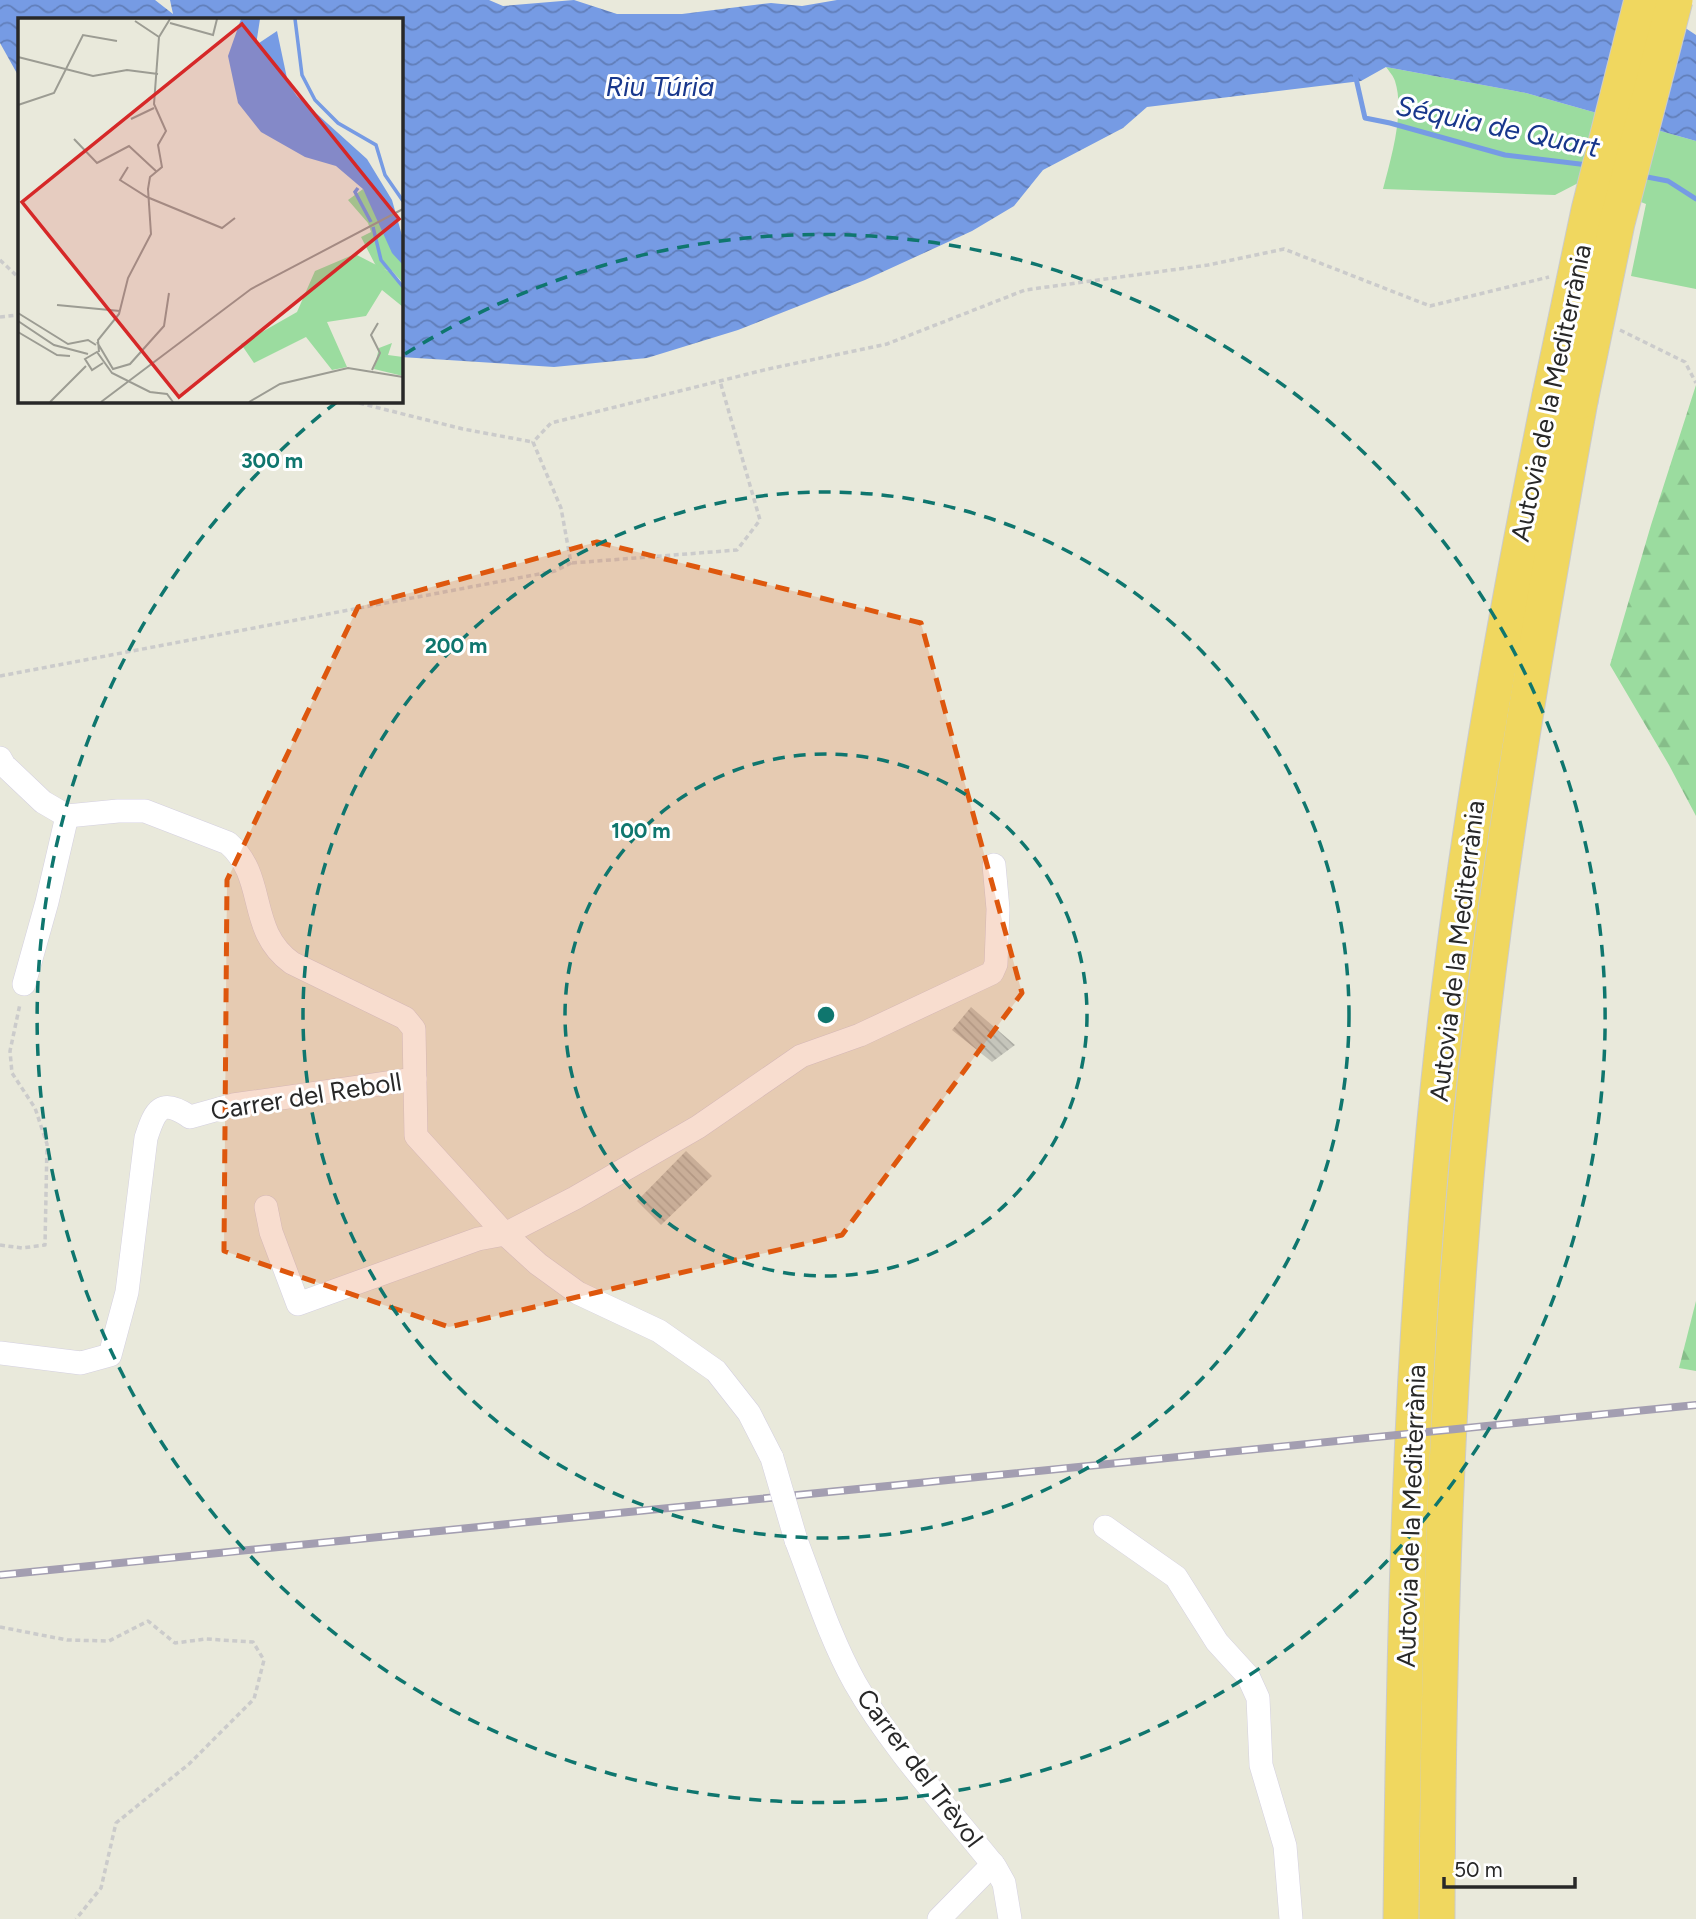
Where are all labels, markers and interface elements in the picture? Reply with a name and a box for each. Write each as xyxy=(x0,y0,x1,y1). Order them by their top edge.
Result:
inset map xyxy=(18,18,402,402)
water label: Riu Túria xyxy=(606,69,714,103)
water label: Séquia de Quart xyxy=(1393,88,1603,164)
street label: Autovia de la Mediterrània xyxy=(1504,241,1598,545)
text: 300 m xyxy=(241,448,303,473)
text: 200 m xyxy=(425,633,487,658)
street label: Autovia de la Mediterrània xyxy=(1423,799,1491,1103)
text: 100 m xyxy=(611,818,671,843)
centre of rings xyxy=(814,1003,838,1027)
street label: Carrer del Reboll xyxy=(208,1065,404,1127)
street label: Autovia de la Mediterrània xyxy=(1390,1364,1432,1668)
street label: Carrer del Trèvol xyxy=(850,1682,990,1854)
scale bar xyxy=(1444,1846,1575,1890)
text: 50 m xyxy=(1454,1857,1503,1882)

